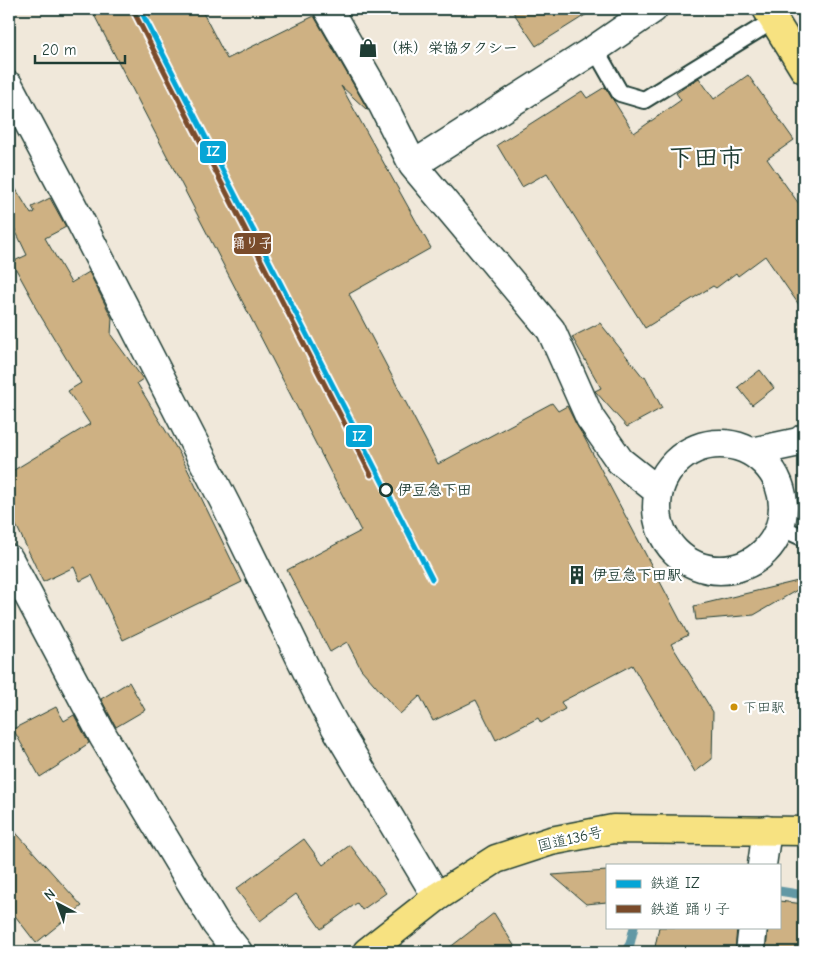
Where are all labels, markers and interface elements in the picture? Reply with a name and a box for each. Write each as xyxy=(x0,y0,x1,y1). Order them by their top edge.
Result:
scale bar xyxy=(35,32,125,64)
shop icon: （株）栄協タクシー xyxy=(357,37,379,59)
place label: （株）栄協タクシー xyxy=(383,39,518,57)
text: 20 m xyxy=(42,41,76,59)
line badge: IZ xyxy=(199,140,227,164)
text: IZ xyxy=(206,143,220,160)
district label: 下田市 xyxy=(668,143,744,172)
line badge: 踊り子 xyxy=(233,232,272,255)
text: 踊り子 xyxy=(231,235,273,252)
line badge: IZ xyxy=(345,424,373,448)
text: IZ xyxy=(352,428,366,445)
place label: 伊豆急下田 xyxy=(397,481,472,499)
marker: 伊豆急下田 xyxy=(379,483,393,497)
building icon: 伊豆急下田駅 xyxy=(566,564,588,586)
place label: 伊豆急下田駅 xyxy=(592,566,682,584)
place label: 下田駅 xyxy=(743,699,785,716)
marker: 下田駅 xyxy=(729,702,739,712)
street label: 国道136号 xyxy=(535,823,605,855)
legend xyxy=(606,864,780,928)
text: 鉄道 IZ xyxy=(650,874,700,892)
north arrow xyxy=(32,878,82,928)
text: N xyxy=(41,885,59,904)
text: 鉄道 踊り子 xyxy=(650,900,730,918)

